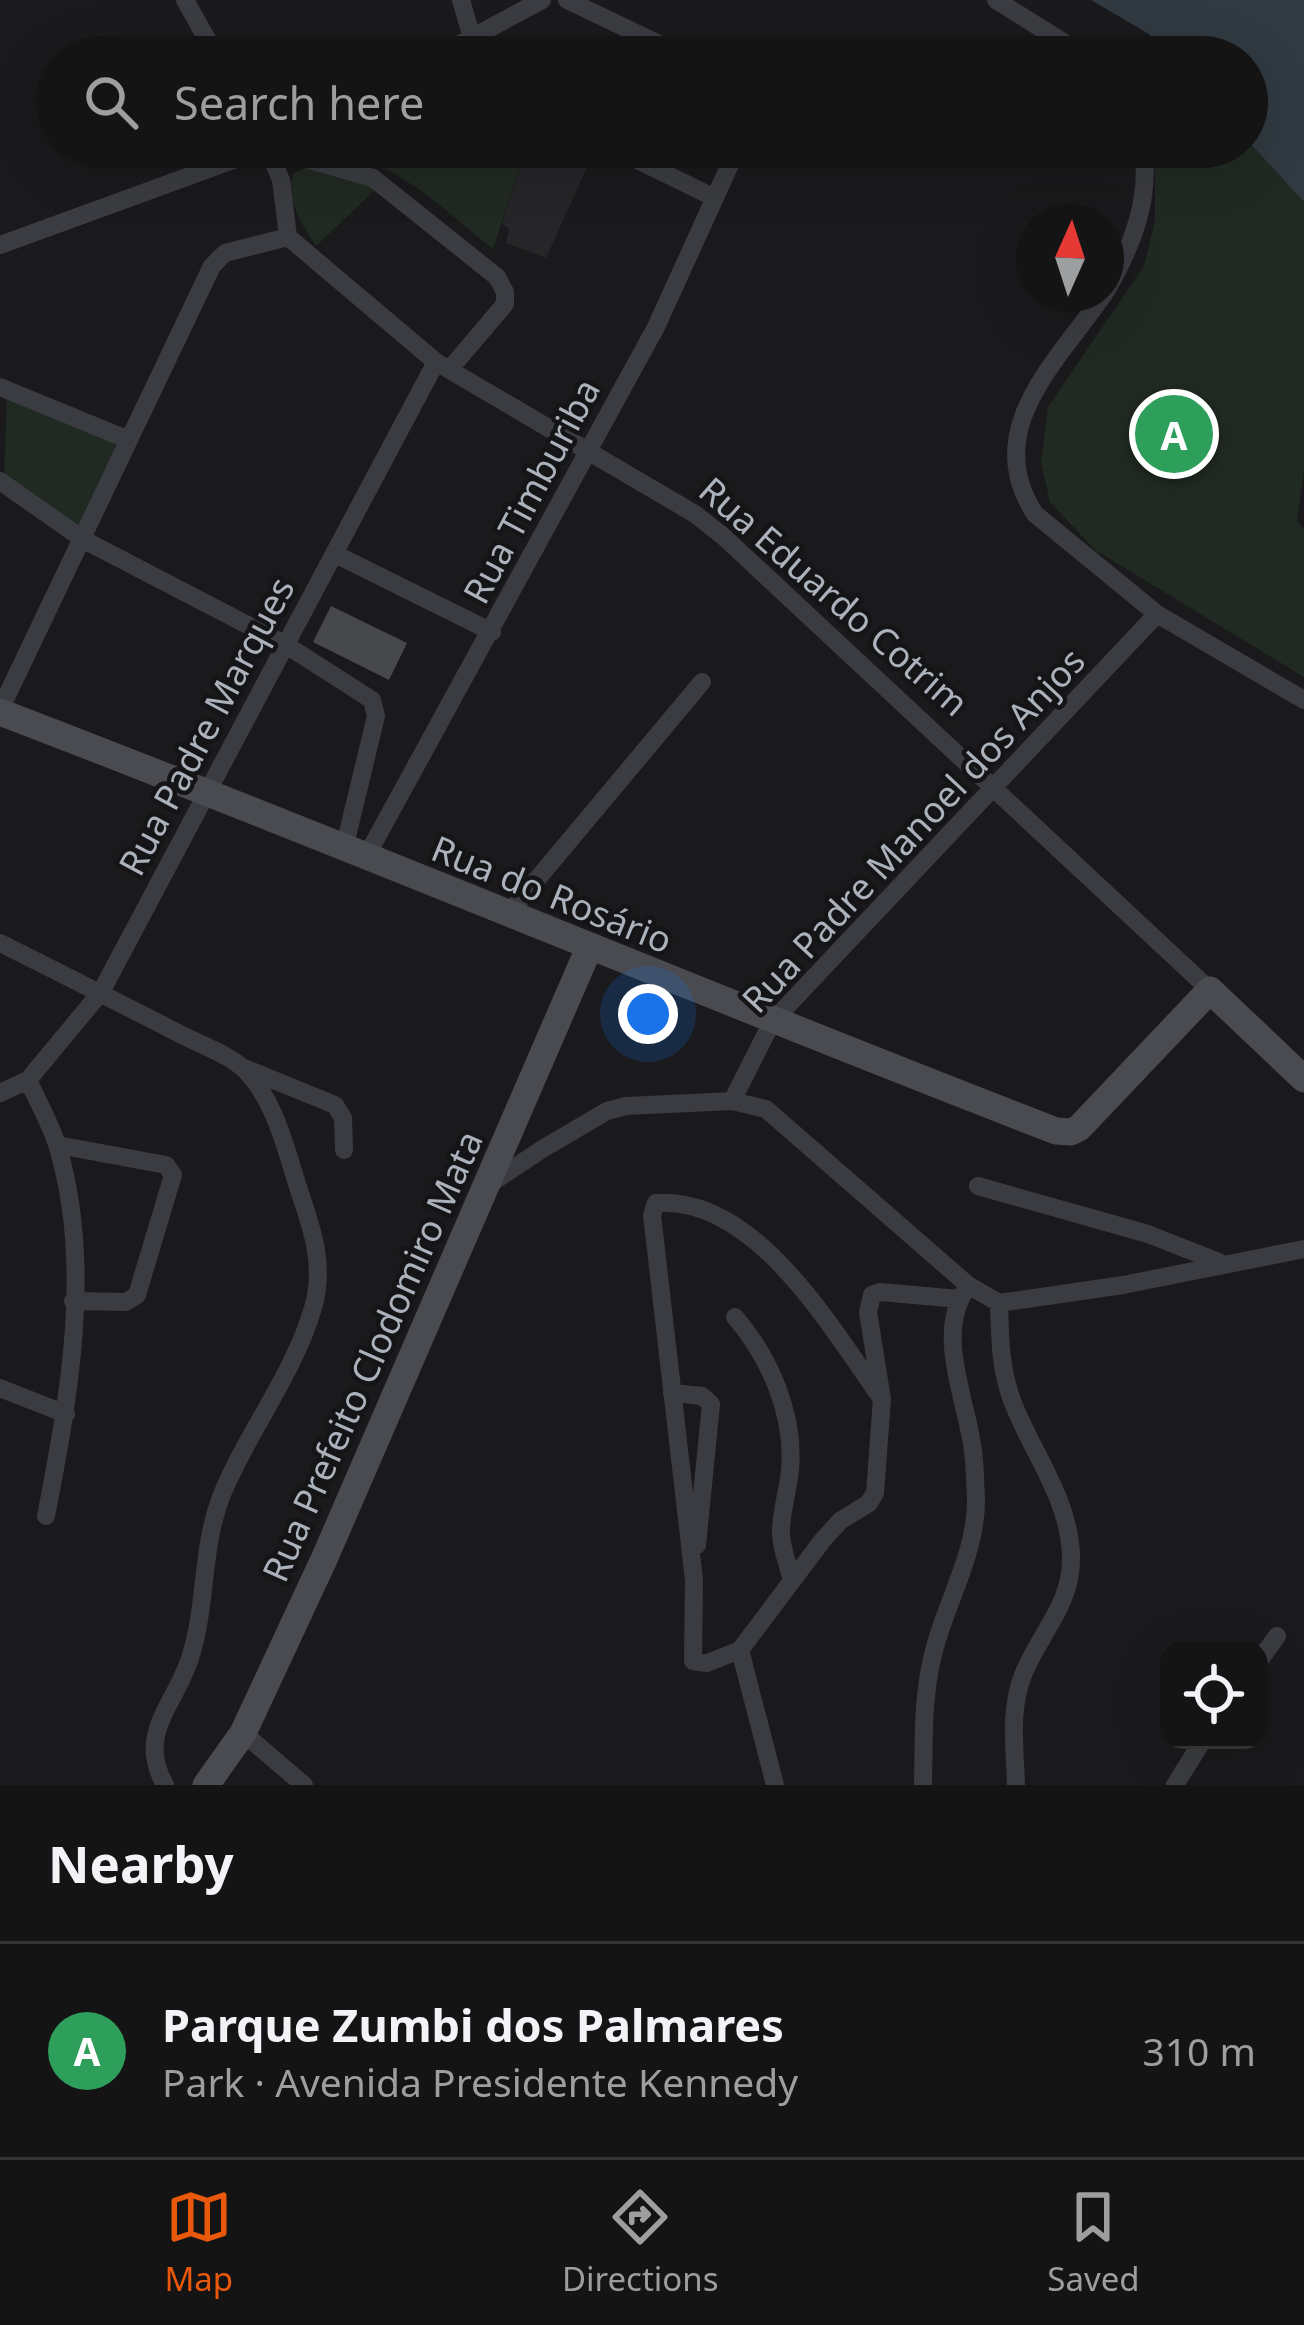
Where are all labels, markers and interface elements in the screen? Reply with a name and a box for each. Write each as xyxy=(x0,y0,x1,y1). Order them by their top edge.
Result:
search box xyxy=(36,36,1268,168)
icon: search xyxy=(78,69,144,135)
text: Search here xyxy=(174,72,424,133)
north arrow xyxy=(1016,204,1124,312)
street label: Rua Timburiba xyxy=(451,370,611,612)
pin: A xyxy=(1135,389,1213,479)
street label: Rua Eduardo Cotrim xyxy=(689,465,979,727)
street label: Rua Padre Marques xyxy=(107,568,305,884)
street label: Rua Padre Manoel dos Anjos xyxy=(731,637,1095,1023)
street label: Rua do Rosário xyxy=(425,824,679,964)
your location xyxy=(618,984,678,1044)
street label: Rua Prefeito Clodomiro Mata xyxy=(250,1123,494,1589)
map controls xyxy=(1160,1641,1268,1749)
button: locate xyxy=(1160,1641,1268,1749)
text: Nearby xyxy=(48,1828,234,1898)
text: Parque Zumbi dos Palmares xyxy=(162,1994,784,2055)
text: A xyxy=(74,2024,101,2077)
text: 310 m xyxy=(1142,2024,1256,2077)
text: Park · Avenida Presidente Kennedy xyxy=(162,2055,798,2108)
tab: Map xyxy=(164,2184,233,2301)
tab: Directions xyxy=(562,2184,719,2301)
tab: Saved xyxy=(1047,2184,1140,2301)

